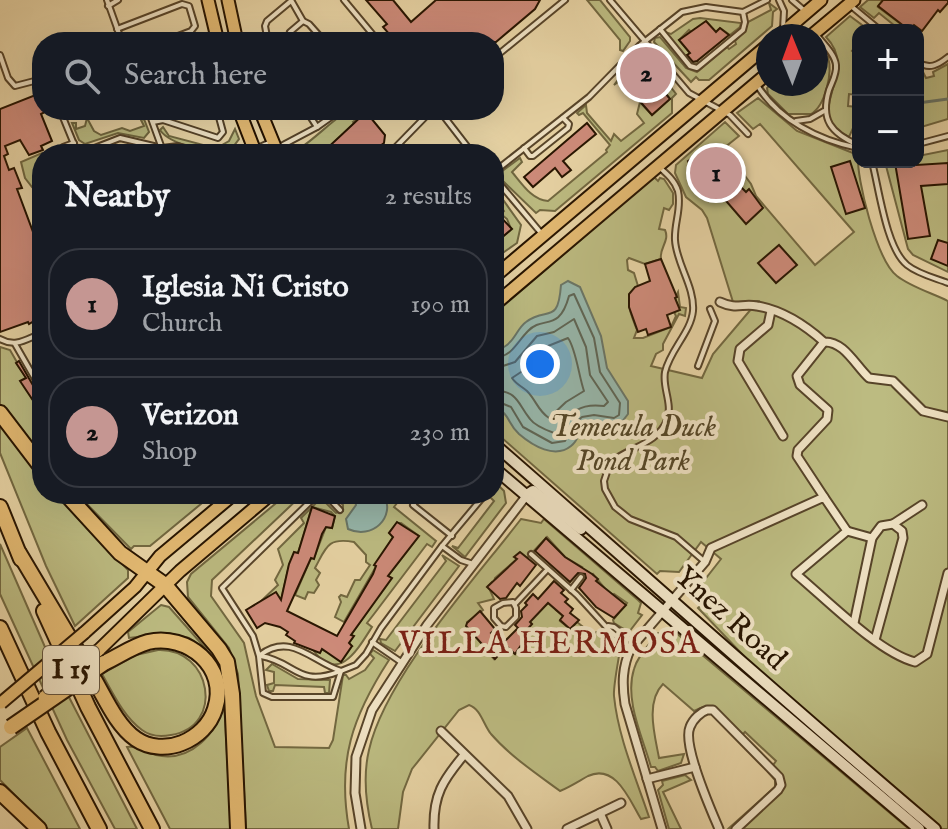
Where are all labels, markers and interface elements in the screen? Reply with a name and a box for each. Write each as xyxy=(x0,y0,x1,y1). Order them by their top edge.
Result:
north arrow xyxy=(756,24,828,96)
map controls xyxy=(852,24,924,168)
button: + xyxy=(852,24,924,96)
search box xyxy=(32,32,504,120)
pin: 2 xyxy=(620,43,672,103)
icon: search xyxy=(60,54,104,98)
text: Search here xyxy=(124,57,267,95)
button: − xyxy=(852,96,924,168)
pin: 1 xyxy=(690,143,742,203)
text: Nearby xyxy=(64,175,170,218)
text: 2 results xyxy=(385,180,472,213)
text: Iglesia Ni Cristo xyxy=(142,269,349,307)
text: 1 xyxy=(87,288,97,321)
text: 190 m xyxy=(410,288,470,321)
text: Church xyxy=(142,307,222,340)
your location xyxy=(520,344,560,384)
text: Verizon xyxy=(142,397,239,435)
park label: Temecula Duck Pond Park xyxy=(550,409,716,481)
text: 2 xyxy=(86,416,98,449)
text: 230 m xyxy=(410,416,470,449)
text: Shop xyxy=(142,435,197,468)
street label: Ynez Road xyxy=(666,559,795,680)
district label: VILLA HERMOSA xyxy=(398,624,701,665)
road number: I 15 xyxy=(43,646,99,694)

